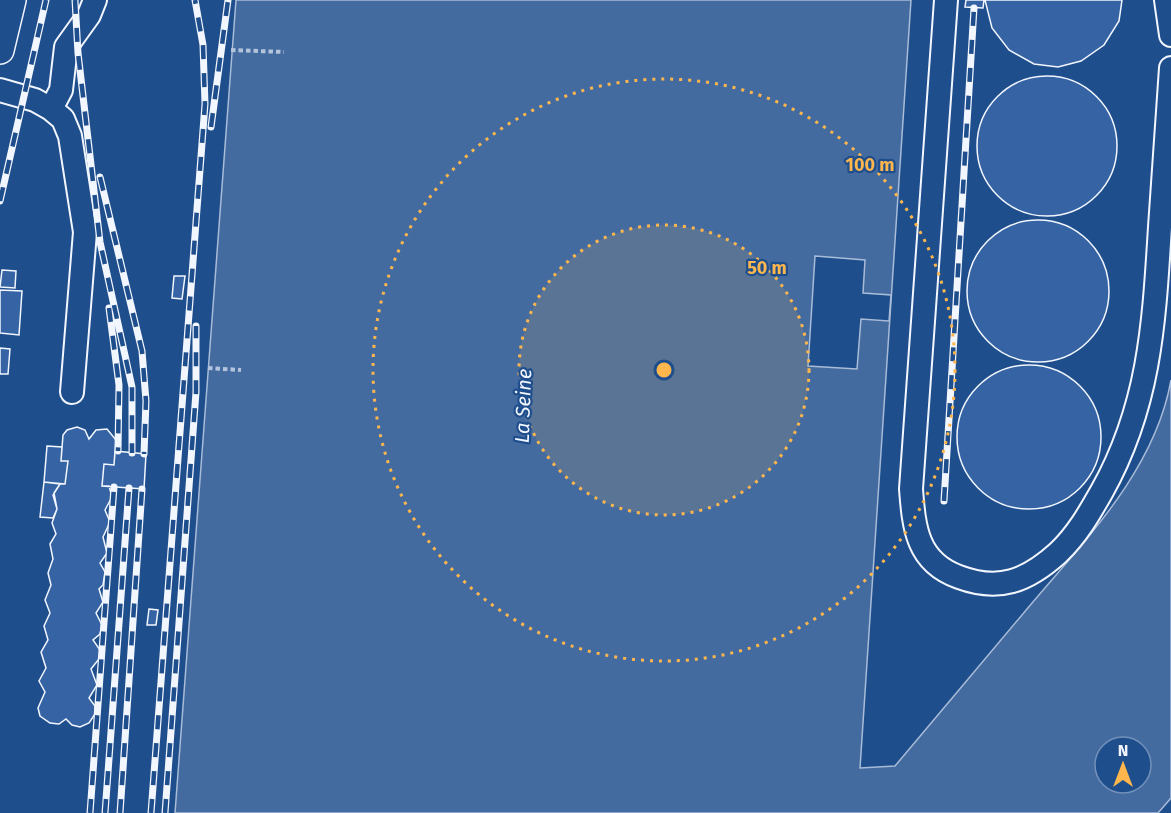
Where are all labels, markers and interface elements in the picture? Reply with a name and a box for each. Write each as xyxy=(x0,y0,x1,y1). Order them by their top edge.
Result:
text: 100 m xyxy=(846,154,894,176)
text: 50 m xyxy=(747,257,787,279)
centre of rings xyxy=(654,360,674,380)
water label: La Seine xyxy=(510,368,536,444)
north arrow xyxy=(1093,735,1153,795)
text: N xyxy=(1118,741,1128,760)

